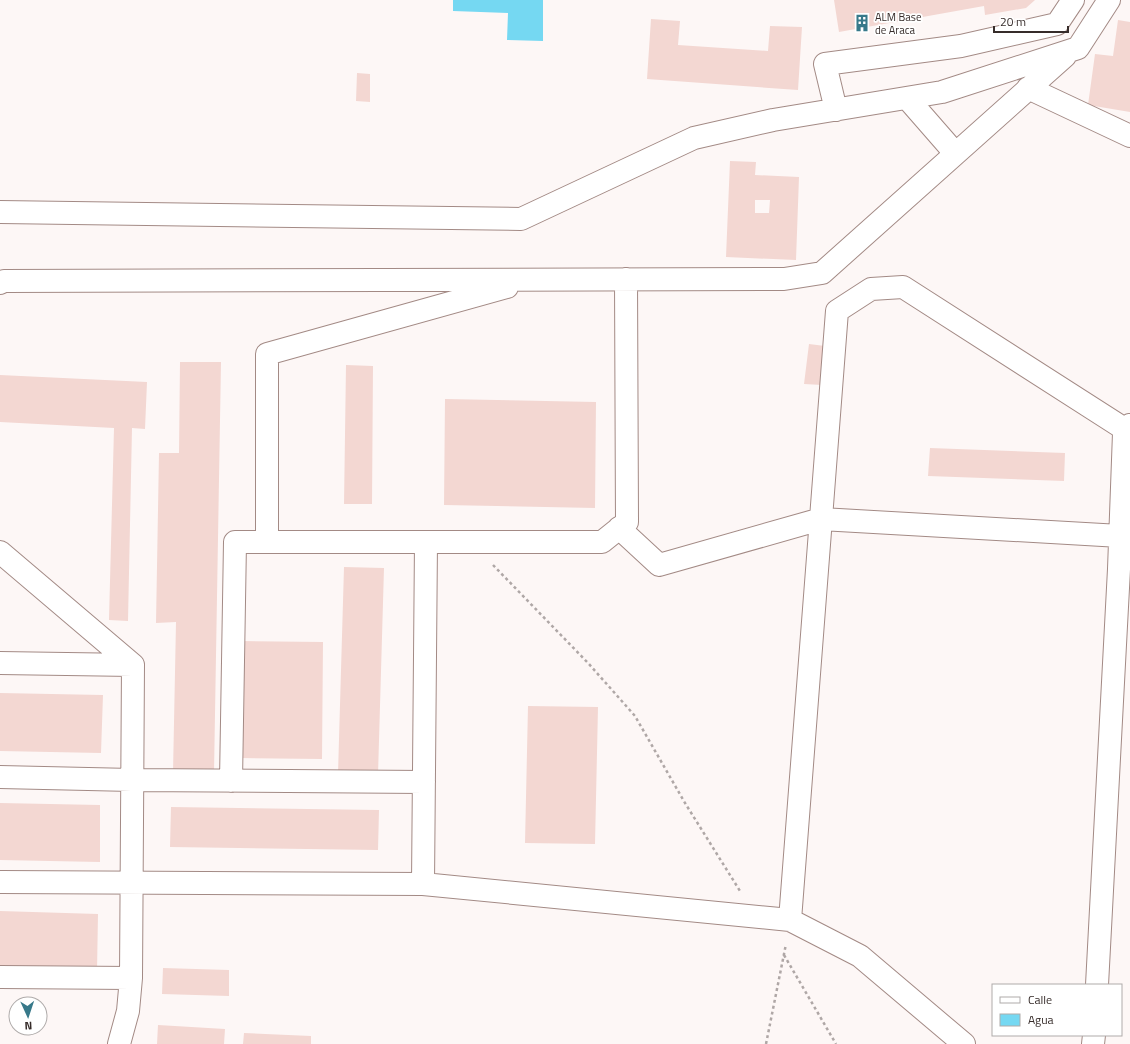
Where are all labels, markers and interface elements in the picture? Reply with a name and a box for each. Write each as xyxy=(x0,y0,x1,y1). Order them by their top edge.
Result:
scale bar xyxy=(994,8,1068,34)
place label: ALM Base de Araca xyxy=(875,9,922,38)
text: 20 m xyxy=(1000,12,1026,31)
building icon: ALM Base de Araca xyxy=(852,13,872,33)
legend xyxy=(992,984,1122,1036)
text: Calle xyxy=(1028,990,1052,1009)
north arrow xyxy=(8,996,48,1036)
text: Agua xyxy=(1028,1010,1054,1029)
text: N xyxy=(24,1018,33,1034)

